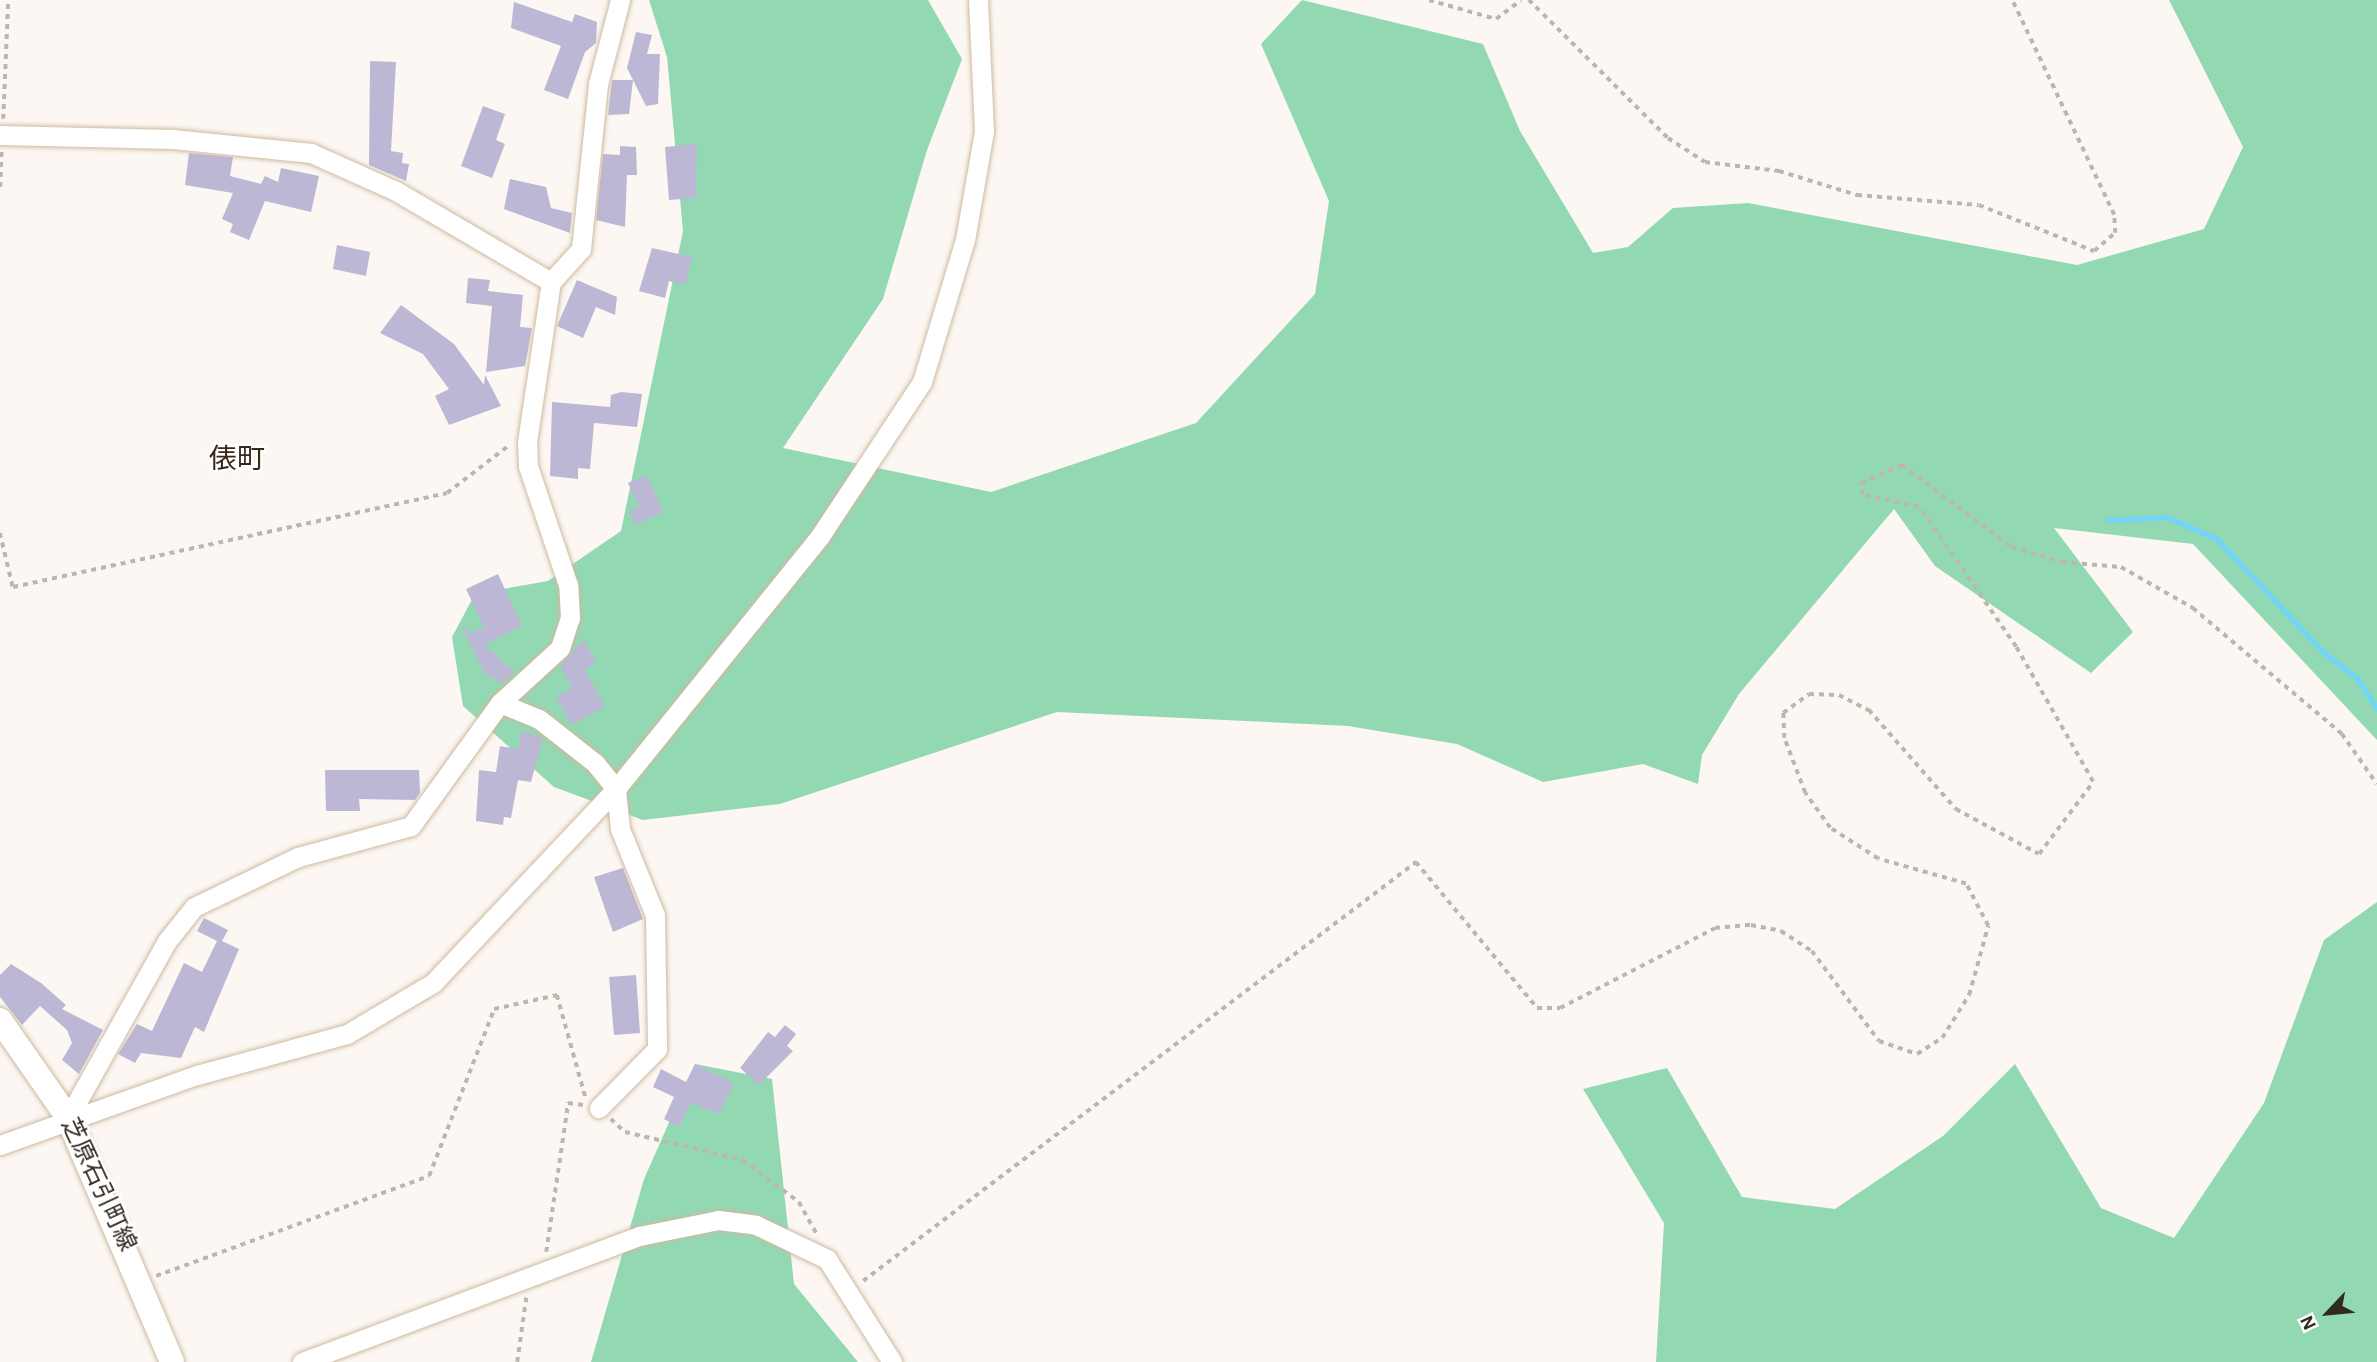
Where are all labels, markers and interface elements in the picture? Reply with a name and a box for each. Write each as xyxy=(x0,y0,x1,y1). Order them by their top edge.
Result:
district label: 俵町 xyxy=(209,443,265,477)
street label: 芝原石引町線 xyxy=(55,1114,141,1256)
north arrow xyxy=(2293,1278,2363,1348)
text: N xyxy=(2297,1312,2320,1333)

